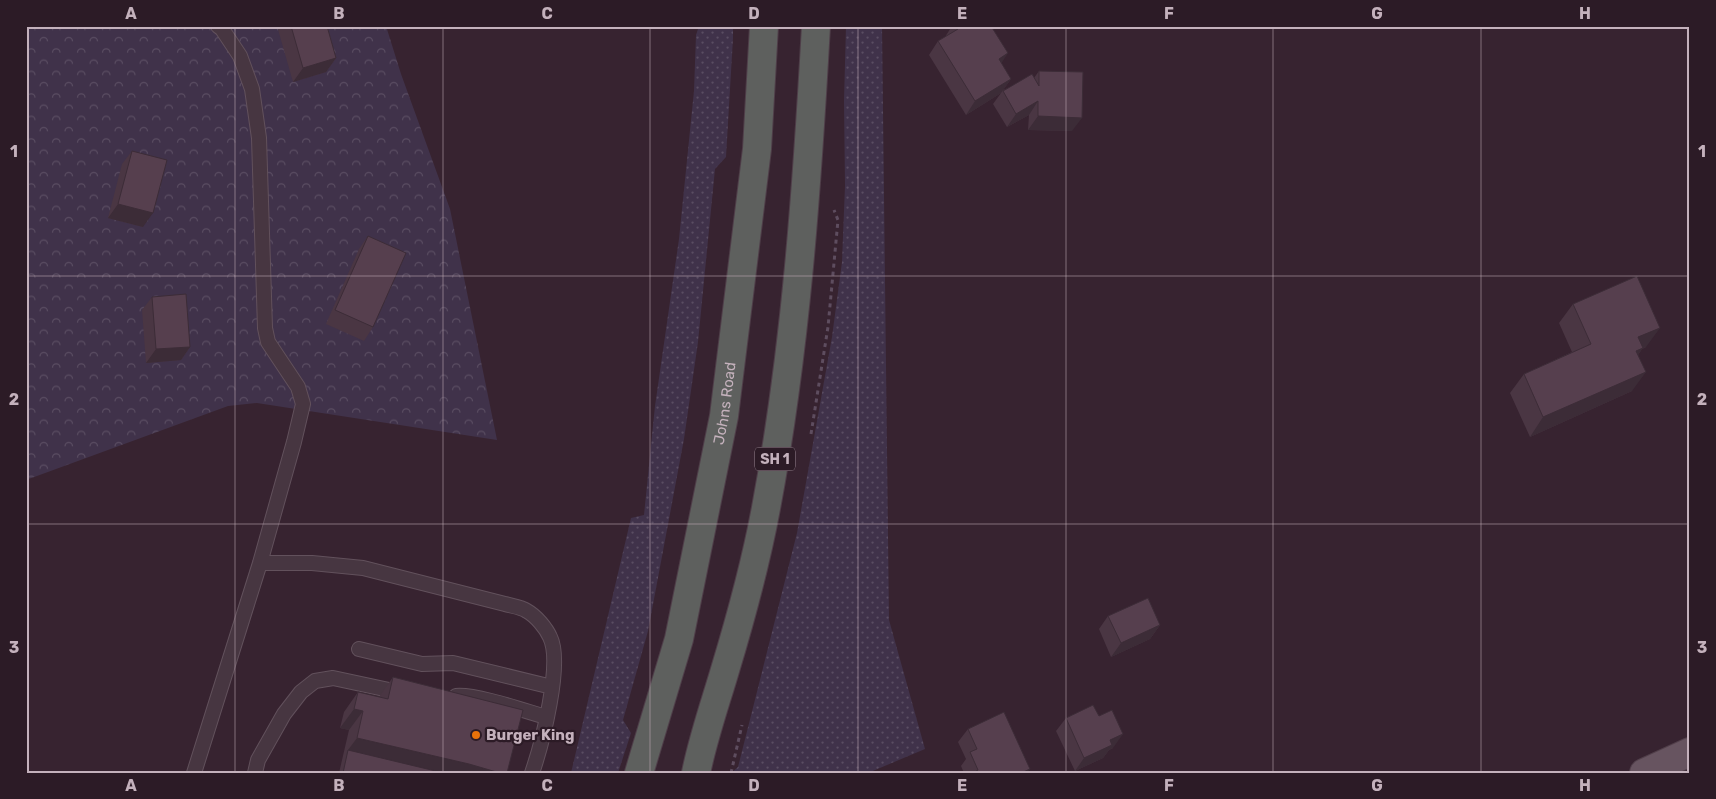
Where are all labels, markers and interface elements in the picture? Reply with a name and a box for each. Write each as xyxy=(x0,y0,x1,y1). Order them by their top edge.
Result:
text: A xyxy=(125,4,137,23)
text: B xyxy=(333,4,345,23)
text: C xyxy=(541,4,553,23)
text: D xyxy=(748,4,760,23)
text: E xyxy=(957,4,967,23)
text: F xyxy=(1164,4,1174,23)
text: G xyxy=(1371,4,1383,23)
text: H xyxy=(1579,4,1591,23)
text: 1 xyxy=(10,142,18,161)
text: 1 xyxy=(1698,142,1706,161)
street label: Johns Road xyxy=(709,361,740,446)
text: 2 xyxy=(9,390,19,409)
text: 2 xyxy=(1697,390,1707,409)
road number: SH 1 xyxy=(755,448,795,470)
text: 3 xyxy=(9,638,19,657)
text: 3 xyxy=(1697,638,1707,657)
place label: Burger King xyxy=(486,726,574,744)
marker: Burger King xyxy=(470,729,482,741)
text: A xyxy=(125,776,137,795)
text: B xyxy=(333,776,345,795)
text: C xyxy=(541,776,553,795)
text: D xyxy=(748,776,760,795)
text: E xyxy=(957,776,967,795)
text: F xyxy=(1164,776,1174,795)
text: G xyxy=(1371,776,1383,795)
text: H xyxy=(1579,776,1591,795)

